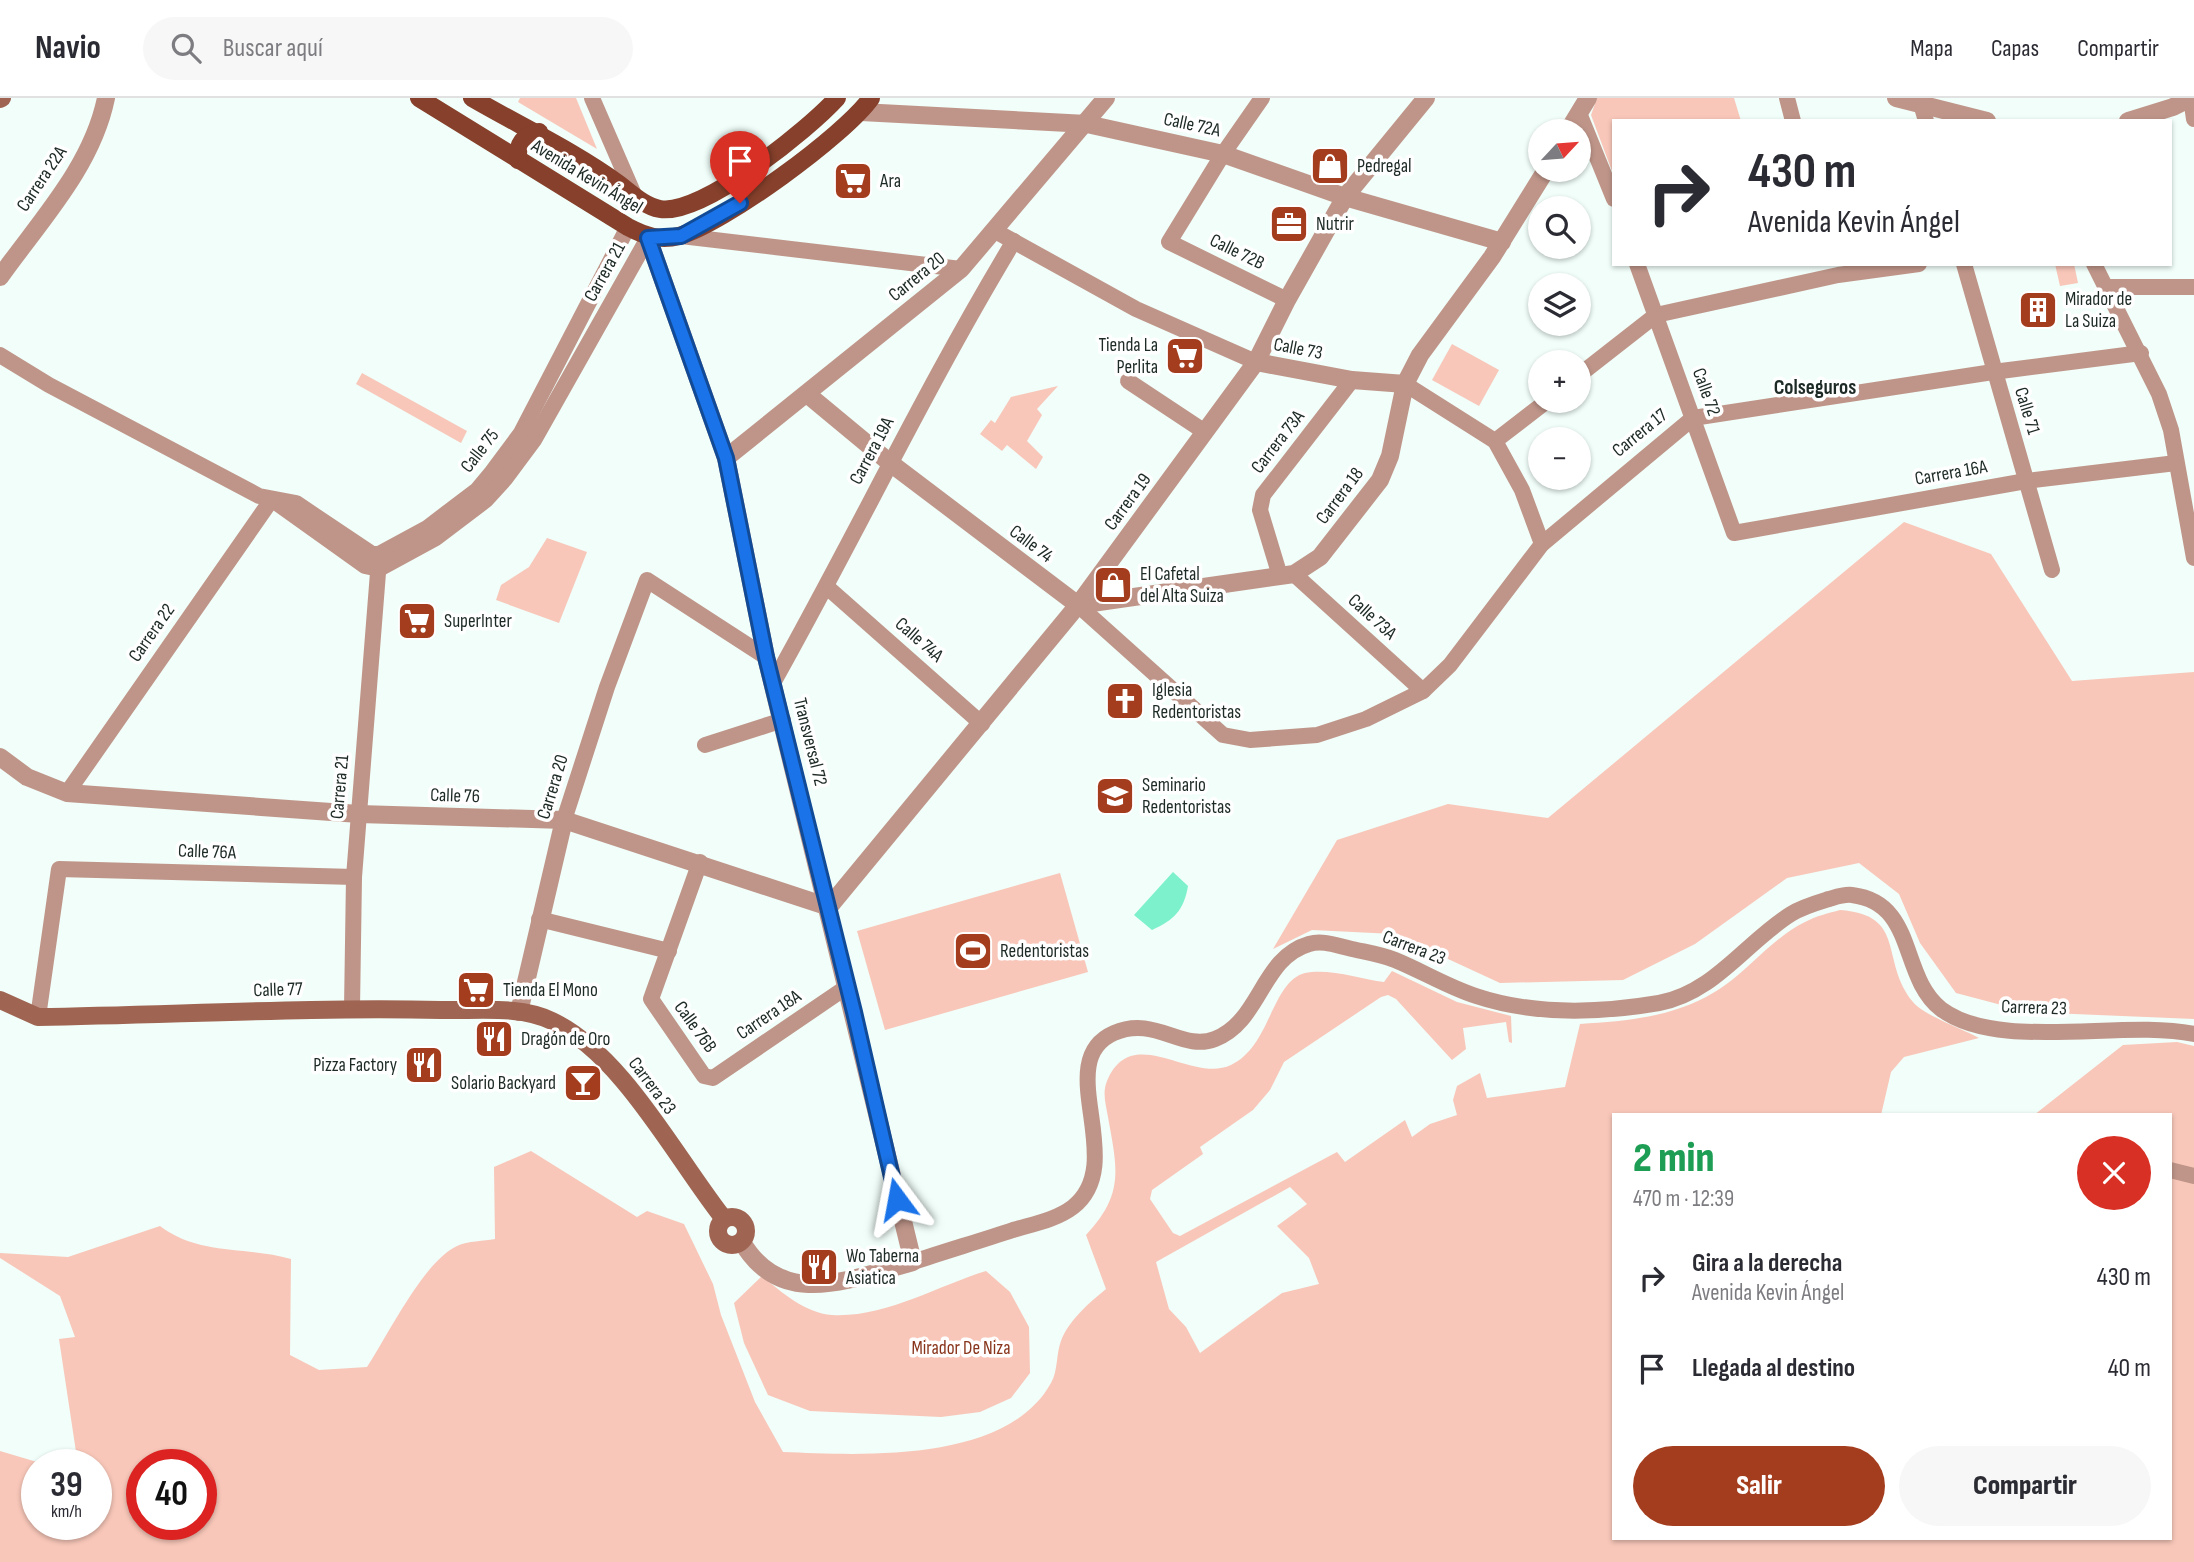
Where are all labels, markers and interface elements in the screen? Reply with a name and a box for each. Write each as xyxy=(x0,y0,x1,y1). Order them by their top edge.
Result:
search box xyxy=(143,17,633,80)
text: Navio xyxy=(35,28,101,68)
icon: search xyxy=(167,29,205,67)
text: Buscar aquí xyxy=(223,33,323,64)
text: Mapa xyxy=(1910,34,1953,63)
text: Capas xyxy=(1991,34,2039,63)
text: Compartir xyxy=(2077,34,2159,63)
street label: Calle 72A xyxy=(1161,108,1223,142)
north arrow xyxy=(1528,119,1591,182)
map controls xyxy=(1528,119,1591,490)
pin xyxy=(710,131,770,203)
street label: Avenida Kevin Ángel xyxy=(526,134,647,219)
street label: Carrera 22A xyxy=(12,141,73,216)
icon: arrive xyxy=(721,142,759,180)
text: 430 m xyxy=(1748,143,1856,202)
shop icon: Pedregal xyxy=(1309,145,1351,187)
icon: right xyxy=(1633,147,1724,238)
place label: Pedregal xyxy=(1357,155,1412,178)
supermarket icon: Ara xyxy=(832,160,874,202)
place label: Ara xyxy=(879,170,901,193)
button: search xyxy=(1528,196,1591,259)
office icon: Nutrir xyxy=(1268,203,1310,245)
text: Avenida Kevin Ángel xyxy=(1748,203,1960,242)
place label: Nutrir xyxy=(1316,213,1354,236)
street label: Calle 72B xyxy=(1206,229,1268,275)
street label: Carrera 21 xyxy=(579,238,631,306)
street label: Carrera 20 xyxy=(884,247,950,307)
button: layers xyxy=(1528,273,1591,336)
place label: Mirador de La Suiza xyxy=(2065,288,2132,333)
building icon: Mirador de La Suiza xyxy=(2017,289,2059,331)
street label: Calle 73 xyxy=(1272,333,1325,365)
place label: Tienda La Perlita xyxy=(1098,334,1158,379)
supermarket icon: Tienda La Perlita xyxy=(1164,335,1206,377)
button: + xyxy=(1528,350,1591,413)
street label: Calle 72 xyxy=(1687,365,1725,419)
district label: Colseguros xyxy=(1774,375,1856,400)
street label: Calle 71 xyxy=(2009,385,2045,438)
street label: Carrera 17 xyxy=(1608,404,1672,462)
street label: Carrera 73A xyxy=(1246,405,1310,478)
street label: Carrera 19A xyxy=(845,413,900,489)
street label: Calle 75 xyxy=(456,425,504,477)
button: − xyxy=(1528,427,1591,490)
street label: Carrera 16A xyxy=(1913,455,1990,491)
street label: Carrera 18 xyxy=(1311,463,1369,529)
street label: Carrera 19 xyxy=(1100,469,1156,535)
street label: Calle 74 xyxy=(1005,520,1057,568)
place label: El Cafetal del Alta Suiza xyxy=(1140,563,1224,608)
shop icon: El Cafetal del Alta Suiza xyxy=(1092,564,1134,606)
street label: Calle 73A xyxy=(1343,589,1402,645)
street label: Carrera 22 xyxy=(124,600,180,666)
supermarket icon: SuperInter xyxy=(396,600,438,642)
place label: SuperInter xyxy=(444,610,512,633)
street label: Calle 74A xyxy=(890,613,949,668)
place label: Iglesia Redentoristas xyxy=(1152,679,1241,724)
church icon: Iglesia Redentoristas xyxy=(1104,680,1146,722)
street label: Transversal 72 xyxy=(788,696,832,788)
street label: Carrera 20 xyxy=(532,752,574,822)
street label: Carrera 21 xyxy=(326,754,354,820)
place label: Seminario Redentoristas xyxy=(1142,774,1231,819)
school or university icon: Seminario Redentoristas xyxy=(1094,775,1136,817)
street label: Calle 76 xyxy=(430,784,480,808)
street label: Calle 76A xyxy=(178,839,237,865)
street label: Carrera 23 xyxy=(1379,925,1449,971)
sports icon: Redentoristas xyxy=(952,930,994,972)
place label: Redentoristas xyxy=(1000,940,1089,963)
supermarket icon: Tienda El Mono xyxy=(455,969,497,1011)
street label: Calle 77 xyxy=(253,978,303,1002)
place label: Tienda El Mono xyxy=(503,979,598,1002)
street label: Carrera 18A xyxy=(732,985,806,1045)
street label: Carrera 23 xyxy=(2001,995,2067,1021)
street label: Calle 76B xyxy=(669,997,721,1057)
restaurant icon: Dragón de Oro xyxy=(473,1018,515,1060)
place label: Dragón de Oro xyxy=(521,1028,610,1051)
restaurant icon: Pizza Factory xyxy=(403,1044,445,1086)
street label: Carrera 23 xyxy=(623,1053,681,1119)
place label: Pizza Factory xyxy=(313,1054,398,1077)
bar icon: Solario Backyard xyxy=(562,1062,604,1104)
place label: Solario Backyard xyxy=(451,1072,556,1095)
text: 2 min xyxy=(1633,1133,1714,1184)
button: close xyxy=(2077,1136,2151,1210)
position arrow xyxy=(860,1162,934,1236)
text: 470 m · 12:39 xyxy=(1633,1185,1734,1213)
place label: Wo Taberna Asiatica xyxy=(845,1245,919,1290)
restaurant icon: Wo Taberna Asiatica xyxy=(798,1246,840,1288)
text: Gira a la derecha xyxy=(1692,1248,1842,1279)
icon: right xyxy=(1633,1259,1671,1297)
text: 430 m xyxy=(2097,1262,2151,1293)
text: Avenida Kevin Ángel xyxy=(1692,1279,1844,1307)
park label: Mirador De Niza xyxy=(912,1337,1010,1360)
icon: arrive xyxy=(1633,1350,1671,1388)
text: Llegada al destino xyxy=(1692,1353,1855,1384)
text: 40 m xyxy=(2108,1353,2151,1384)
button: Salir xyxy=(1633,1446,1885,1526)
button: Compartir xyxy=(1899,1446,2151,1526)
speed limit sign: 40 xyxy=(126,1449,217,1540)
text: 39 xyxy=(50,1464,83,1507)
text: km/h xyxy=(51,1501,82,1522)

